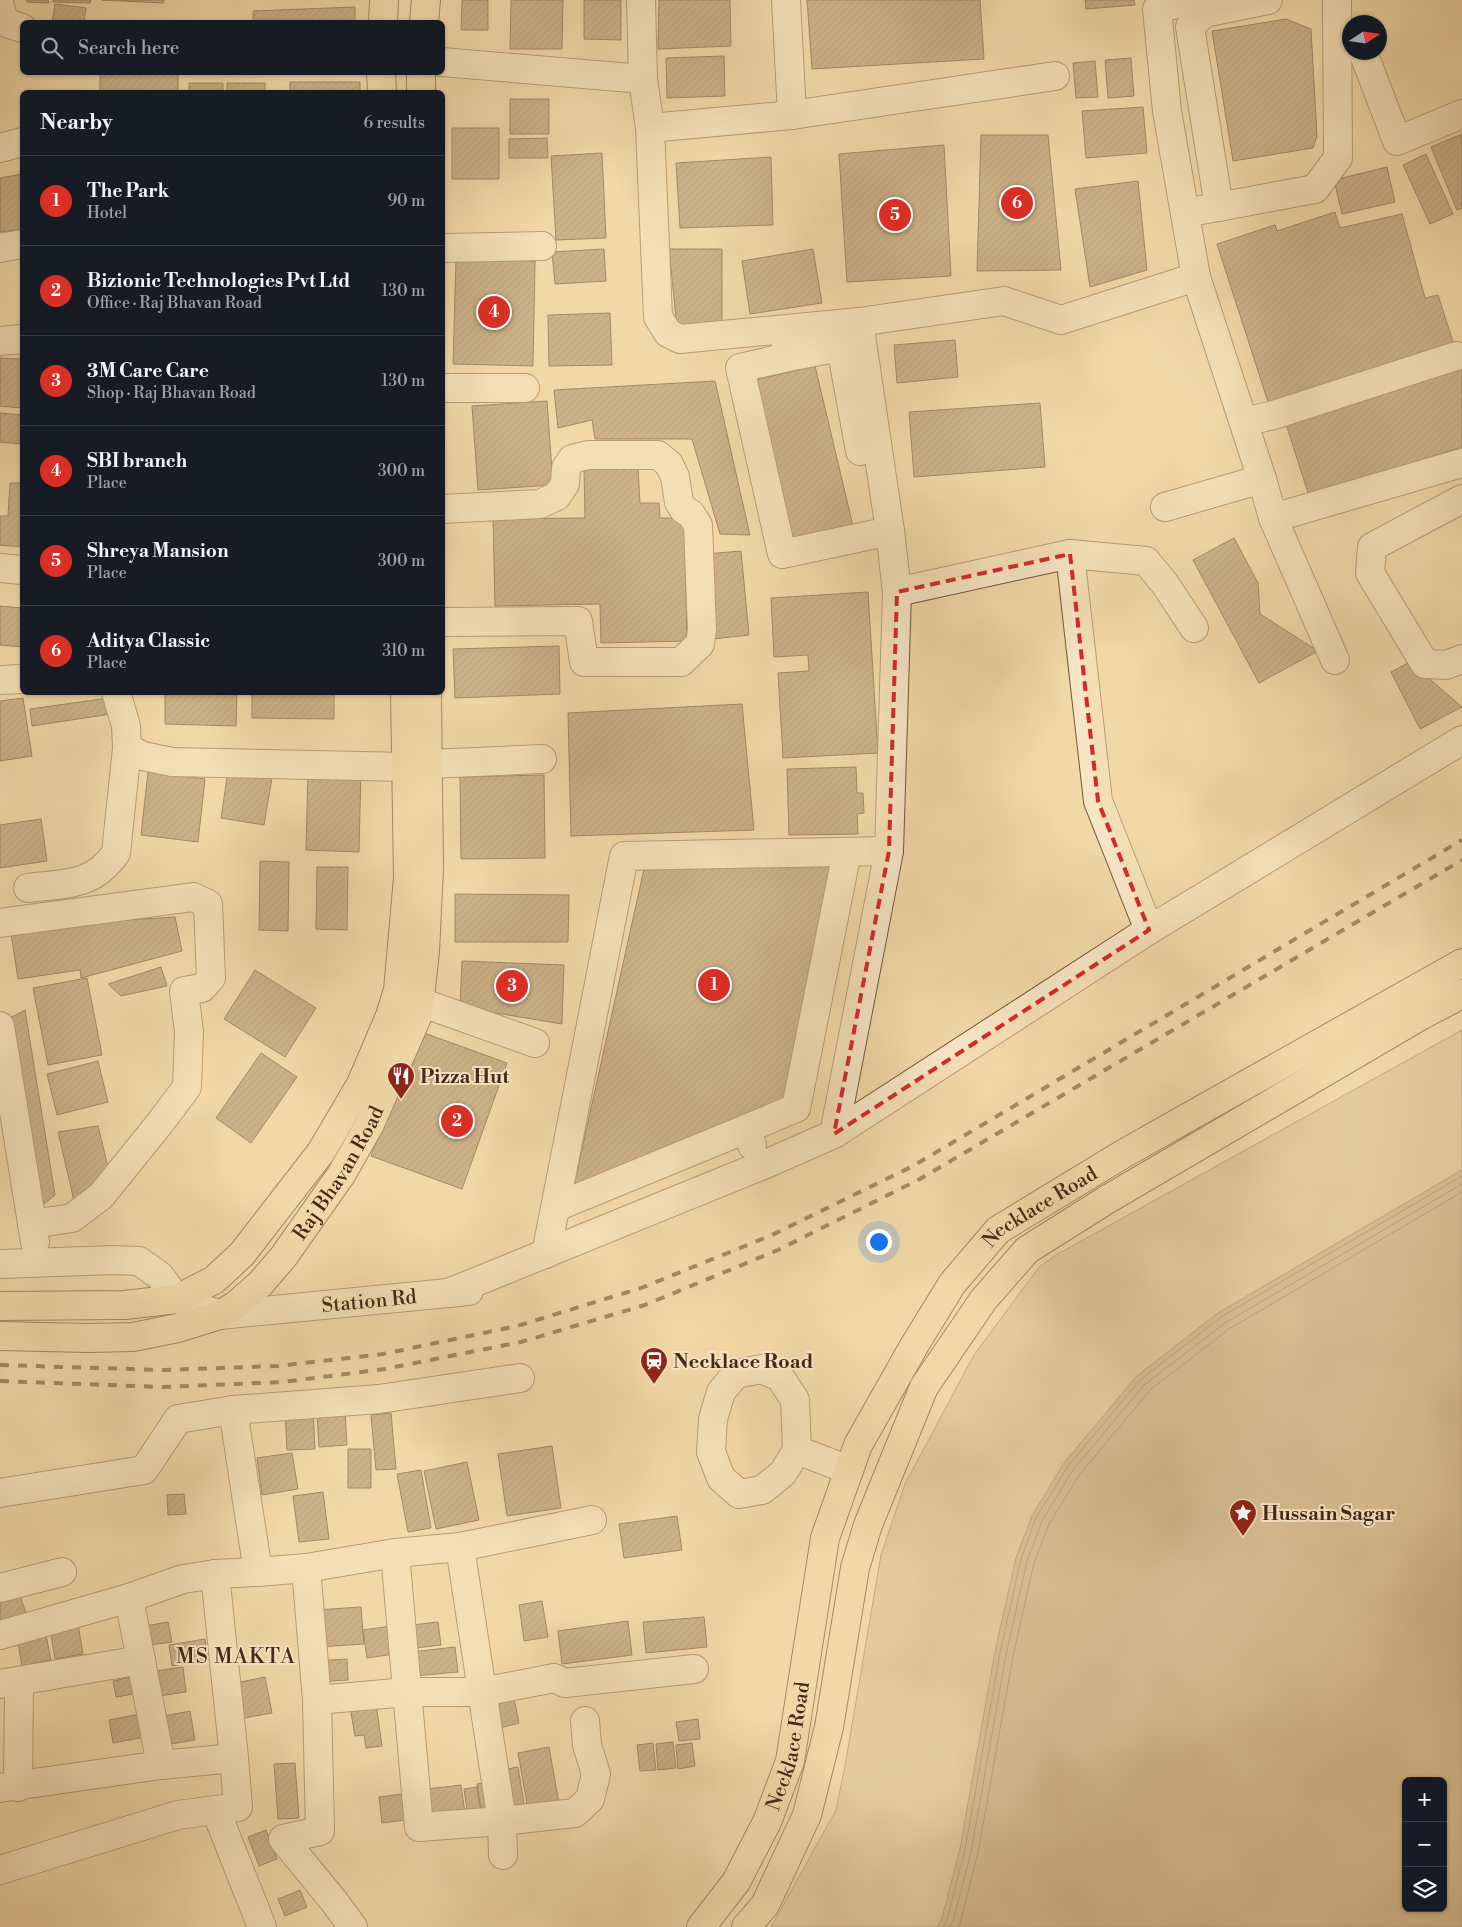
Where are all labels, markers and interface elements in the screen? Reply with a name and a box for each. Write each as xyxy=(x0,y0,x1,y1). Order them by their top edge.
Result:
north arrow xyxy=(1342,15,1387,60)
search box xyxy=(20,20,445,75)
icon: search xyxy=(38,34,66,62)
text: Search here xyxy=(78,36,179,60)
text: Nearby xyxy=(40,110,113,136)
text: 6 results xyxy=(364,113,425,133)
text: The Park xyxy=(87,179,169,203)
pin: 6 xyxy=(1001,184,1033,222)
text: 1 xyxy=(52,191,60,211)
text: 90 m xyxy=(387,191,425,211)
pin: 5 xyxy=(879,196,911,234)
text: Hotel xyxy=(87,203,127,223)
text: Bizionic Technologies Pvt Ltd xyxy=(87,269,350,293)
text: 2 xyxy=(51,281,61,301)
text: 130 m xyxy=(381,281,425,301)
text: Office · Raj Bhavan Road xyxy=(87,293,262,313)
pin: 4 xyxy=(478,293,510,331)
text: 3M Care Care xyxy=(87,359,209,383)
text: 3 xyxy=(51,371,61,391)
text: 130 m xyxy=(381,371,425,391)
text: Shop · Raj Bhavan Road xyxy=(87,383,256,403)
text: SBI branch xyxy=(87,449,187,473)
text: 4 xyxy=(51,461,61,481)
text: 300 m xyxy=(378,461,425,481)
text: Place xyxy=(87,473,127,493)
text: Shreya Mansion xyxy=(87,539,229,563)
text: 5 xyxy=(51,551,61,571)
text: 300 m xyxy=(378,551,425,571)
text: Place xyxy=(87,563,127,583)
text: Aditya Classic xyxy=(87,629,210,653)
text: 6 xyxy=(51,641,61,661)
text: 310 m xyxy=(382,641,425,661)
text: Place xyxy=(87,653,127,673)
pin: 1 xyxy=(698,966,730,1004)
pin: 3 xyxy=(496,967,528,1005)
restaurant icon: Pizza Hut xyxy=(386,1061,416,1100)
place label: Pizza Hut xyxy=(420,1065,510,1090)
street label: Raj Bhavan Road xyxy=(288,1102,391,1245)
pin: 2 xyxy=(441,1102,473,1140)
street label: Necklace Road xyxy=(978,1161,1103,1253)
your location xyxy=(866,1229,892,1255)
street label: Station Rd xyxy=(320,1285,418,1319)
station icon: Necklace Road xyxy=(639,1346,669,1385)
place label: Necklace Road xyxy=(673,1350,814,1375)
place icon: Hussain Sagar xyxy=(1228,1498,1258,1537)
place label: Hussain Sagar xyxy=(1262,1502,1395,1527)
district label: MS MAKTA xyxy=(176,1644,296,1670)
street label: Necklace Road xyxy=(761,1679,816,1814)
map controls xyxy=(1402,1777,1447,1912)
button: + xyxy=(1402,1777,1447,1822)
button: − xyxy=(1402,1822,1447,1867)
button: layers xyxy=(1402,1867,1447,1912)

